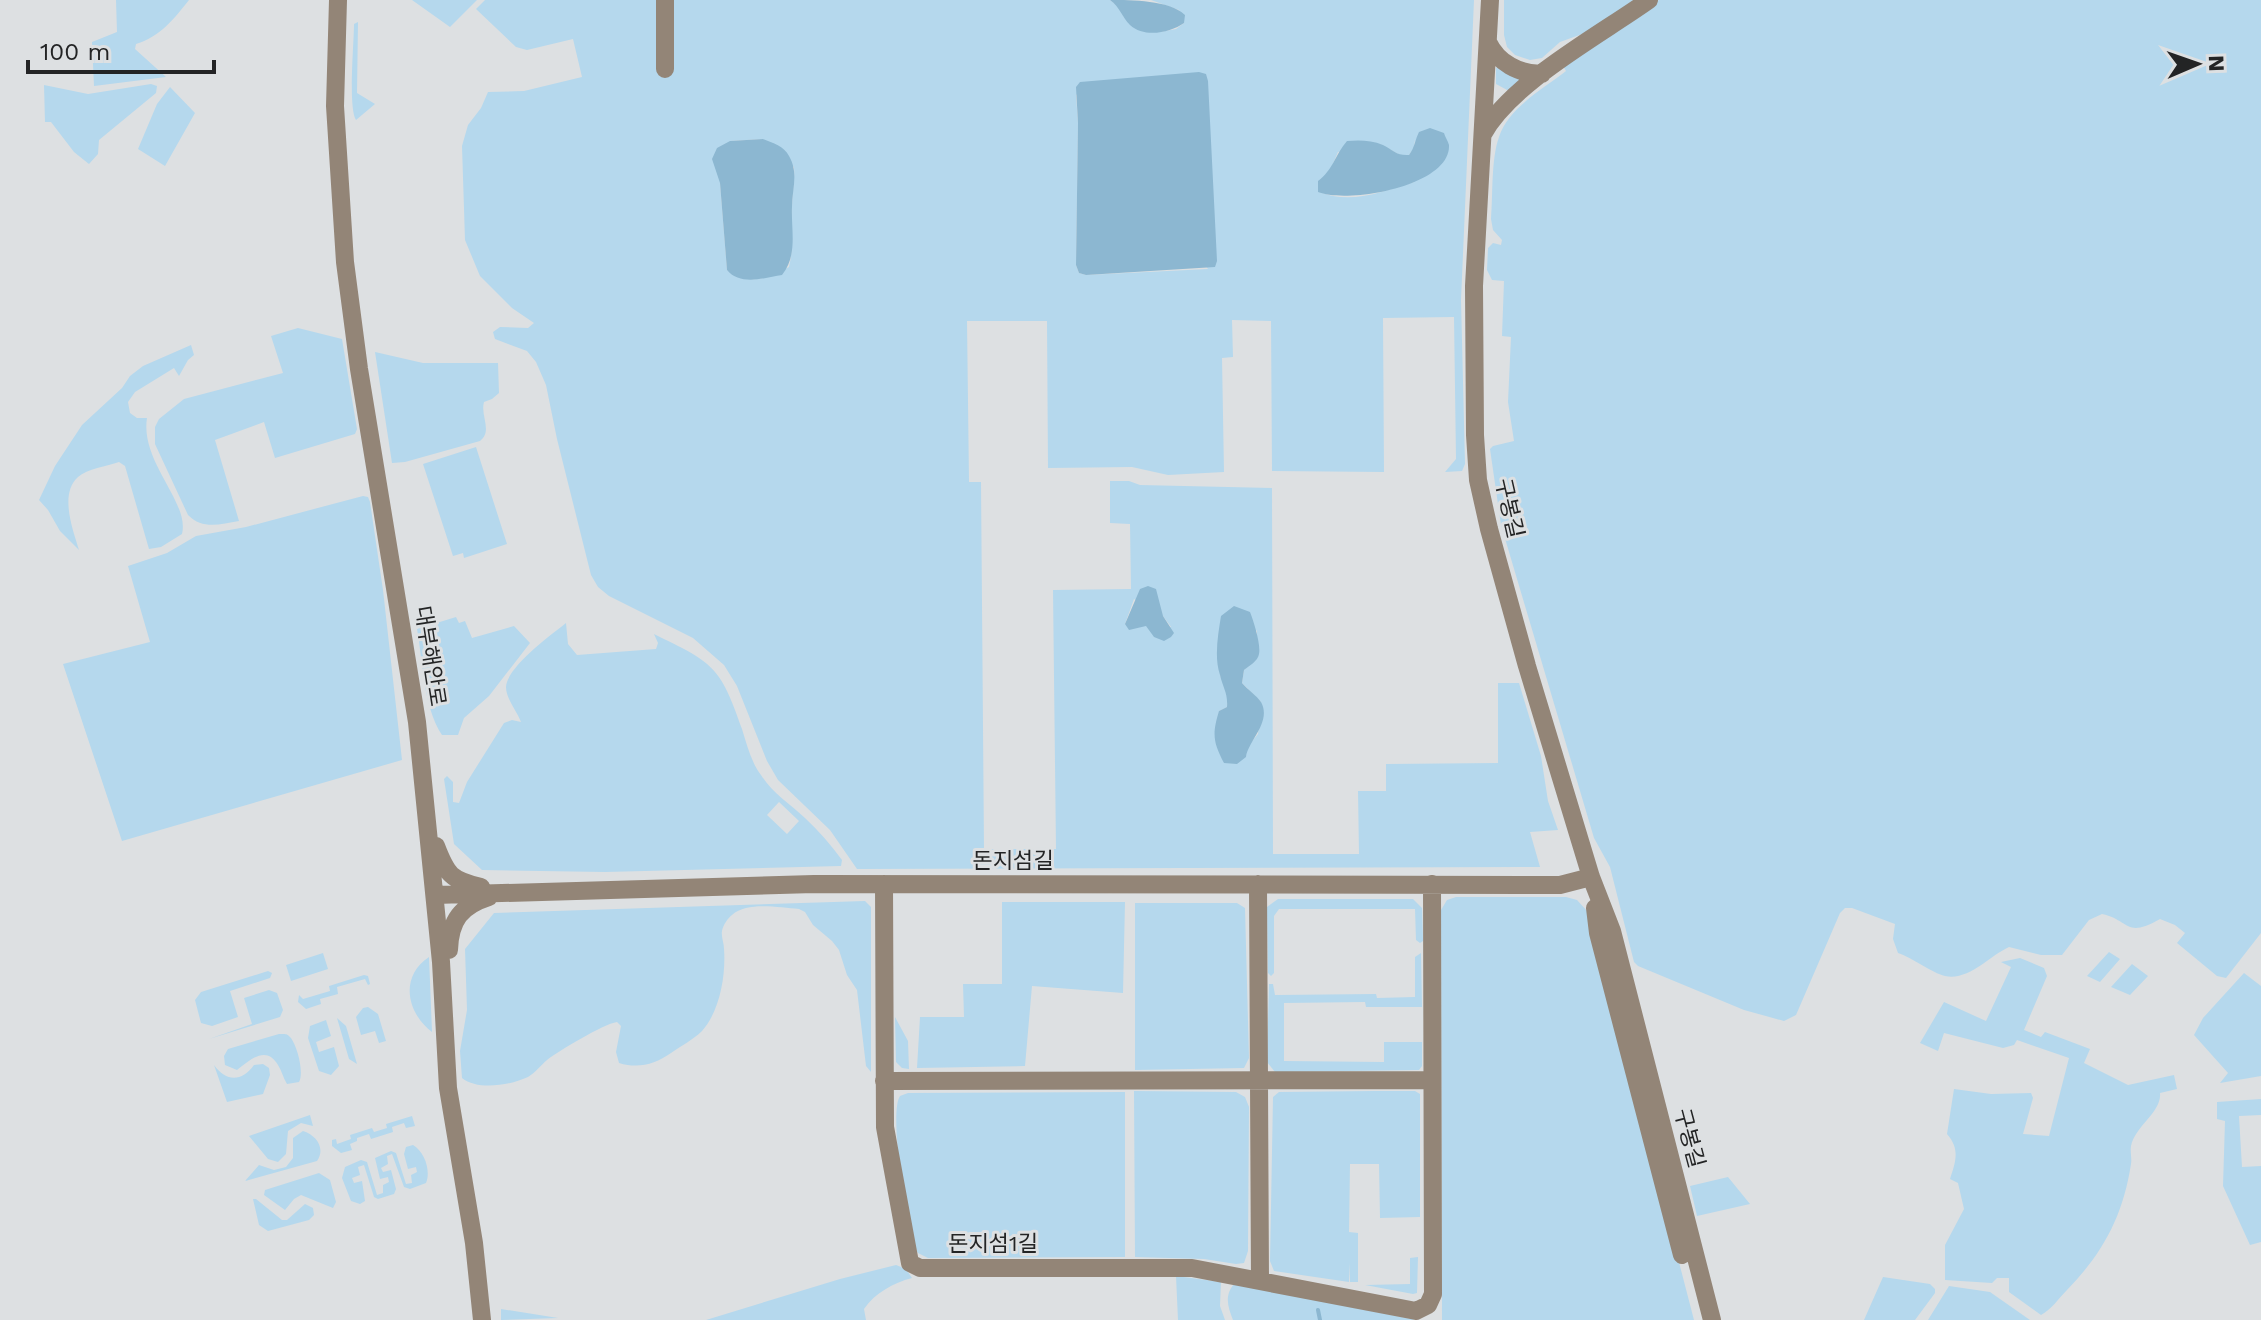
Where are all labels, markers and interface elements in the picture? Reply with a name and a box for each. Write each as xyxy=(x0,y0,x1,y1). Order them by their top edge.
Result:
scale bar xyxy=(28,24,214,74)
north arrow xyxy=(2157,24,2237,104)
text: 100 m xyxy=(40,38,110,66)
text: N xyxy=(2204,55,2229,72)
street label: 구봉길 xyxy=(1491,476,1529,541)
street label: 대부해안로 xyxy=(410,604,451,708)
street label: 돈지섬길 xyxy=(973,848,1053,873)
street label: 구봉길 xyxy=(1670,1106,1709,1171)
street label: 돈지섬1길 xyxy=(948,1231,1038,1256)

